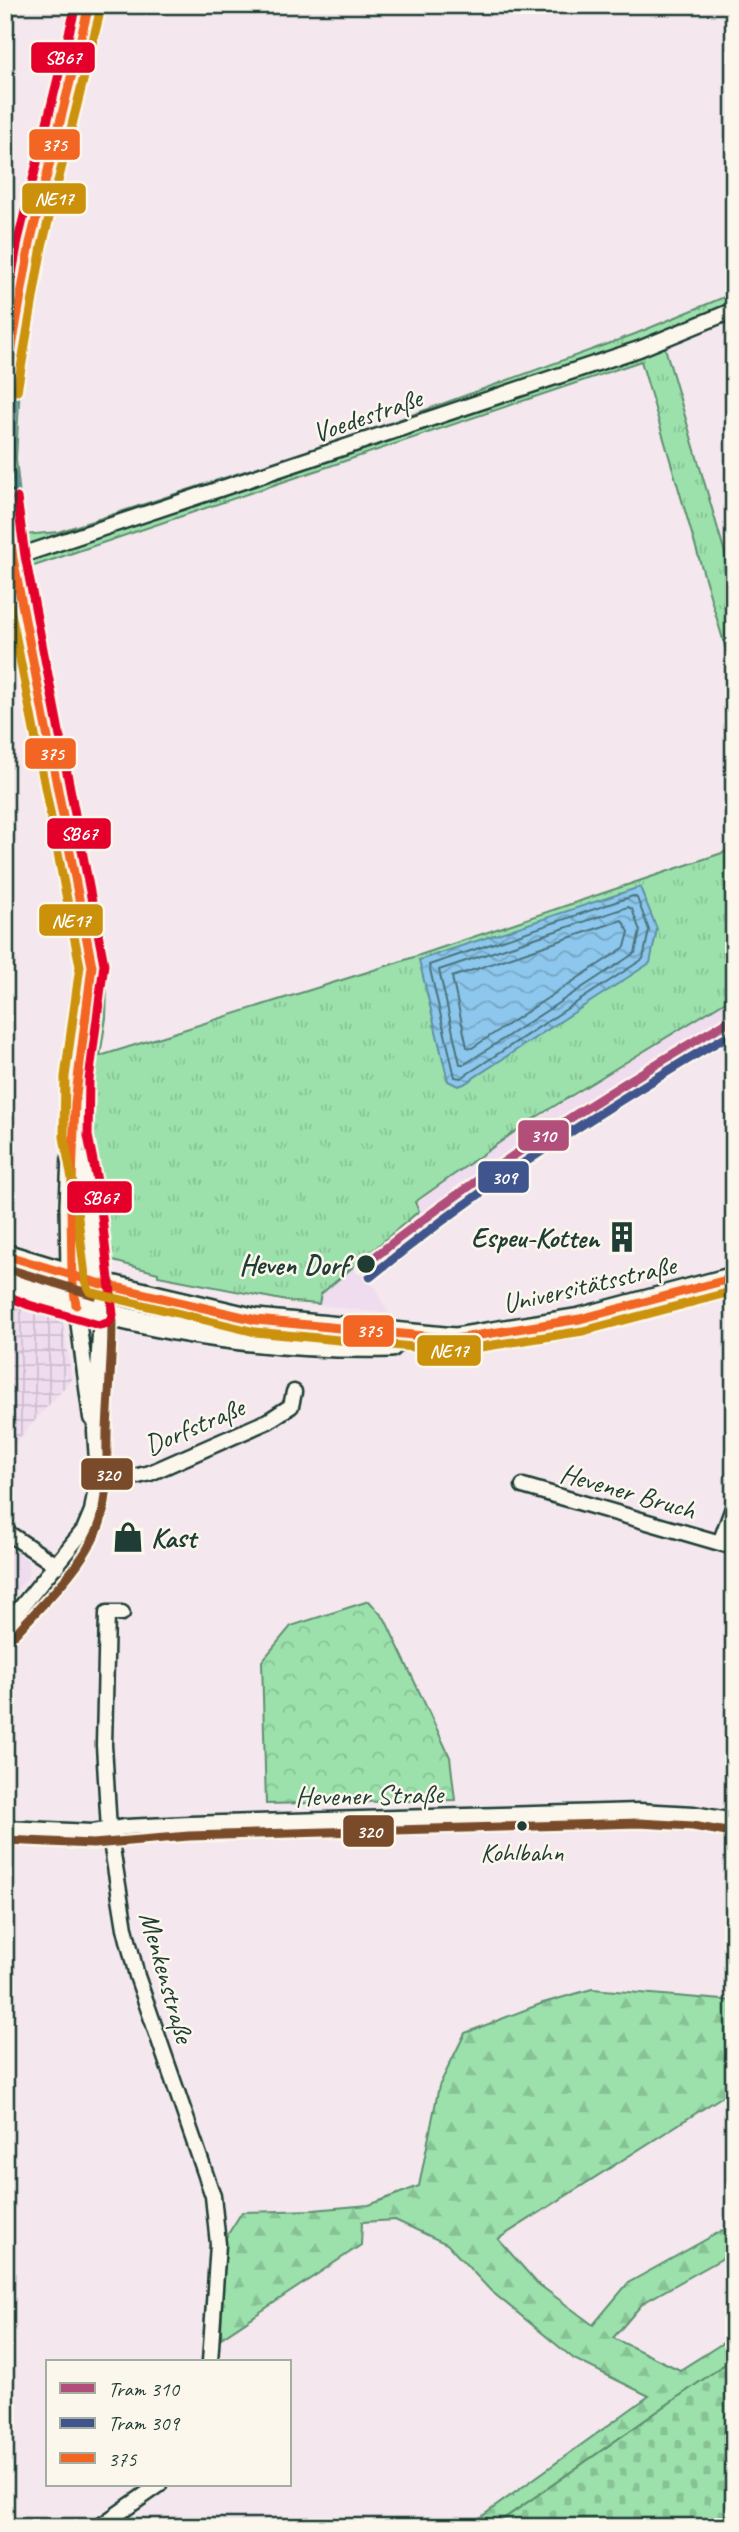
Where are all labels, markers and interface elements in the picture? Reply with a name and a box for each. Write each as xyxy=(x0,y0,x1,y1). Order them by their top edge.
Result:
line badge: SB67 xyxy=(30,41,96,74)
text: SB67 xyxy=(45,46,84,70)
line badge: 375 xyxy=(28,128,81,161)
text: 375 xyxy=(41,133,68,157)
line badge: NE17 xyxy=(21,182,87,215)
text: NE17 xyxy=(35,187,76,211)
street label: Voedestraße xyxy=(308,379,428,450)
line badge: 375 xyxy=(24,737,77,770)
text: 375 xyxy=(38,742,65,766)
line badge: SB67 xyxy=(46,817,112,850)
text: SB67 xyxy=(61,822,100,846)
line badge: NE17 xyxy=(38,903,104,937)
text: NE17 xyxy=(52,909,93,933)
line badge: 310 xyxy=(517,1119,570,1152)
text: 310 xyxy=(530,1124,558,1148)
line badge: 309 xyxy=(477,1160,530,1194)
text: 309 xyxy=(491,1166,519,1190)
line badge: SB67 xyxy=(66,1180,133,1214)
text: SB67 xyxy=(82,1186,121,1210)
place label: Espeu-Kotten xyxy=(471,1220,601,1255)
building icon: Espeu-Kotten xyxy=(605,1220,639,1254)
place label: Heven Dorf xyxy=(239,1247,355,1282)
street label: Universitätsstraße xyxy=(499,1247,681,1321)
marker: Heven Dorf xyxy=(355,1253,377,1275)
line badge: 375 xyxy=(342,1314,395,1348)
text: 375 xyxy=(356,1319,383,1343)
line badge: NE17 xyxy=(416,1334,482,1367)
text: NE17 xyxy=(430,1339,471,1363)
street label: Dorfstraße xyxy=(139,1389,251,1463)
street label: Hevener Bruch xyxy=(556,1455,700,1527)
line badge: 320 xyxy=(80,1457,134,1491)
text: 320 xyxy=(94,1463,122,1487)
shop icon: Kast xyxy=(111,1520,145,1554)
place label: Kast xyxy=(151,1520,199,1555)
street label: Hevener Straße xyxy=(295,1776,445,1814)
line badge: 320 xyxy=(342,1814,395,1848)
marker: Kohlbahn xyxy=(515,1819,529,1833)
text: 320 xyxy=(356,1820,384,1844)
place label: Kohlbahn xyxy=(481,1836,564,1869)
street label: Menkenstraße xyxy=(132,1908,203,2048)
legend xyxy=(46,2360,290,2486)
text: Tram 310 xyxy=(108,2376,180,2402)
text: Tram 309 xyxy=(108,2410,180,2436)
text: 375 xyxy=(108,2446,138,2472)

